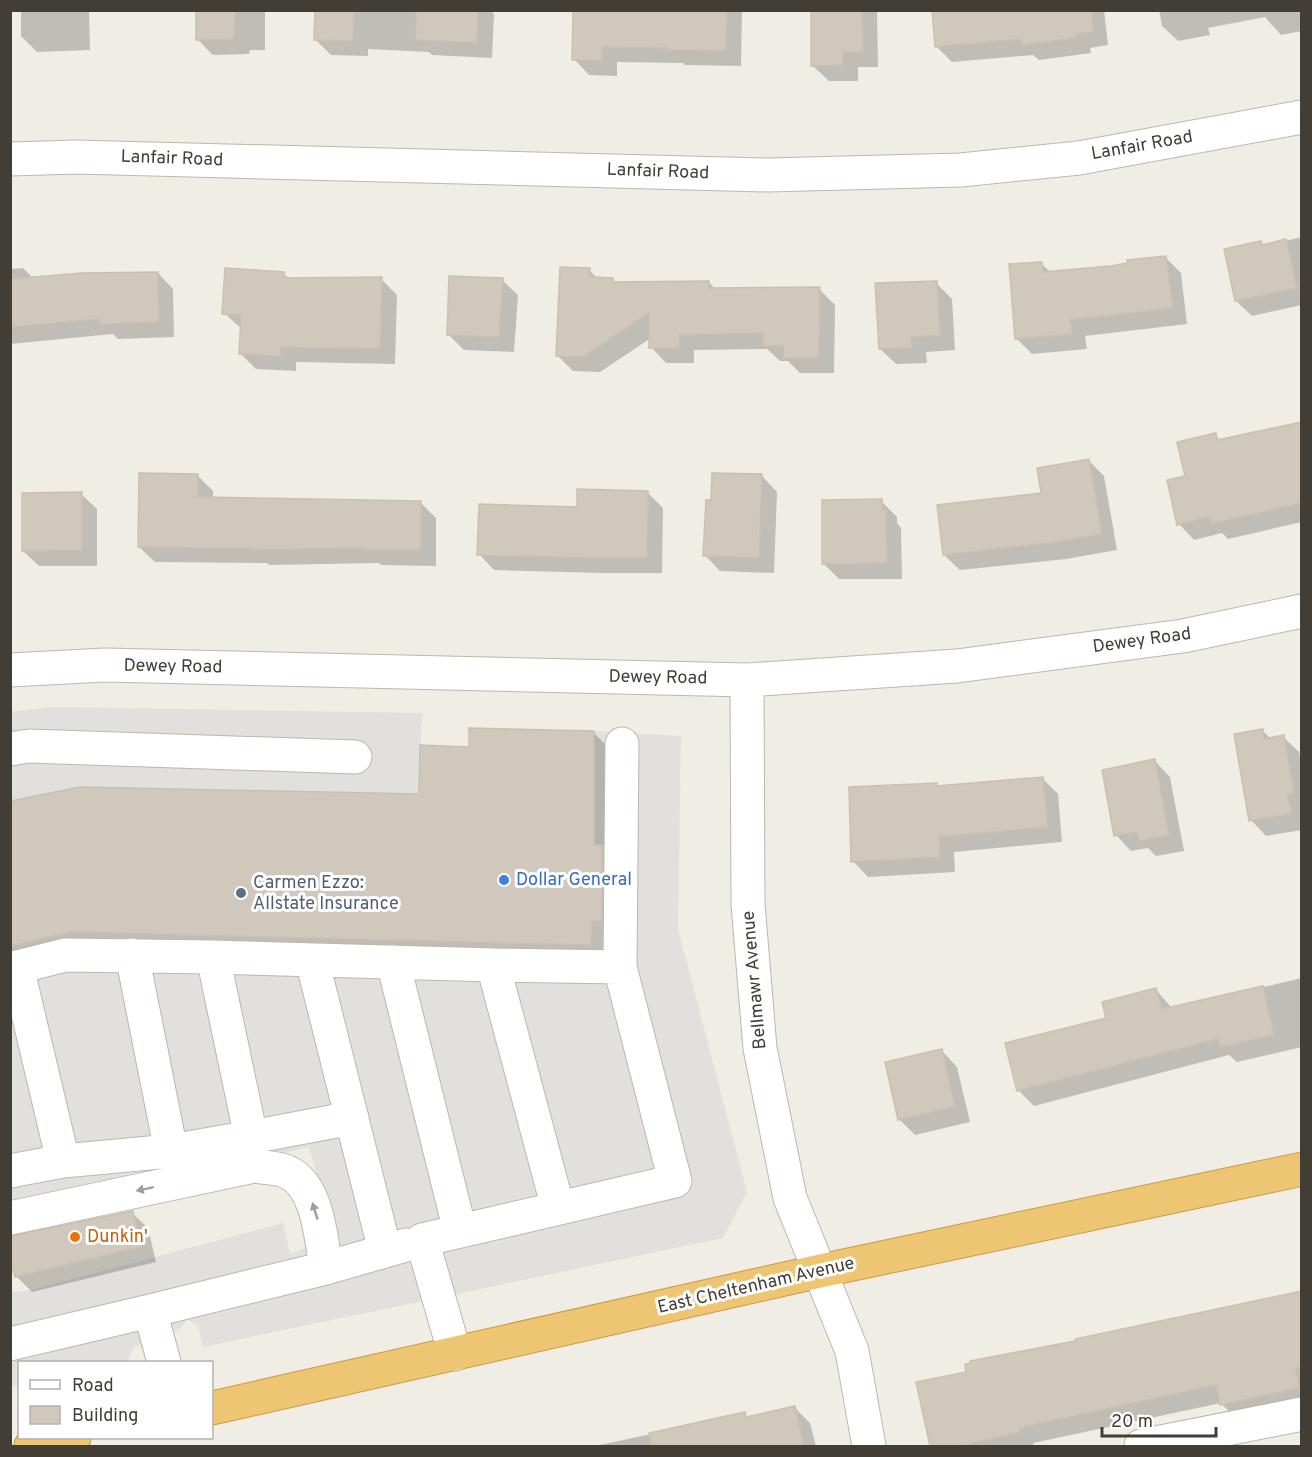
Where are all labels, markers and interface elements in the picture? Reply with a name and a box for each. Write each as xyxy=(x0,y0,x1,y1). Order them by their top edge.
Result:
street label: Lanfair Road xyxy=(1089,126,1195,166)
street label: Lanfair Road xyxy=(120,146,224,172)
street label: Lanfair Road xyxy=(606,159,710,185)
street label: Dewey Road xyxy=(1091,623,1193,659)
street label: Dewey Road xyxy=(123,655,223,679)
street label: Dewey Road xyxy=(608,666,708,690)
place label: Dollar General xyxy=(516,869,632,892)
place label: Carmen Ezzo: Allstate Insurance xyxy=(253,872,399,916)
marker: Dollar General xyxy=(497,873,511,887)
marker: Carmen Ezzo: Allstate Insurance xyxy=(234,886,248,900)
street label: Bellmawr Avenue xyxy=(737,910,773,1050)
one-way arrow xyxy=(136,1185,155,1195)
one-way arrow xyxy=(310,1202,319,1220)
place label: Dunkin' xyxy=(87,1226,148,1249)
marker: Dunkin' xyxy=(68,1230,82,1244)
street label: East Cheltenham Avenue xyxy=(655,1252,857,1320)
legend xyxy=(18,1361,213,1439)
text: Road xyxy=(72,1375,114,1398)
scale bar xyxy=(1102,1400,1216,1438)
text: Building xyxy=(72,1405,138,1428)
text: 20 m xyxy=(1111,1411,1153,1434)

